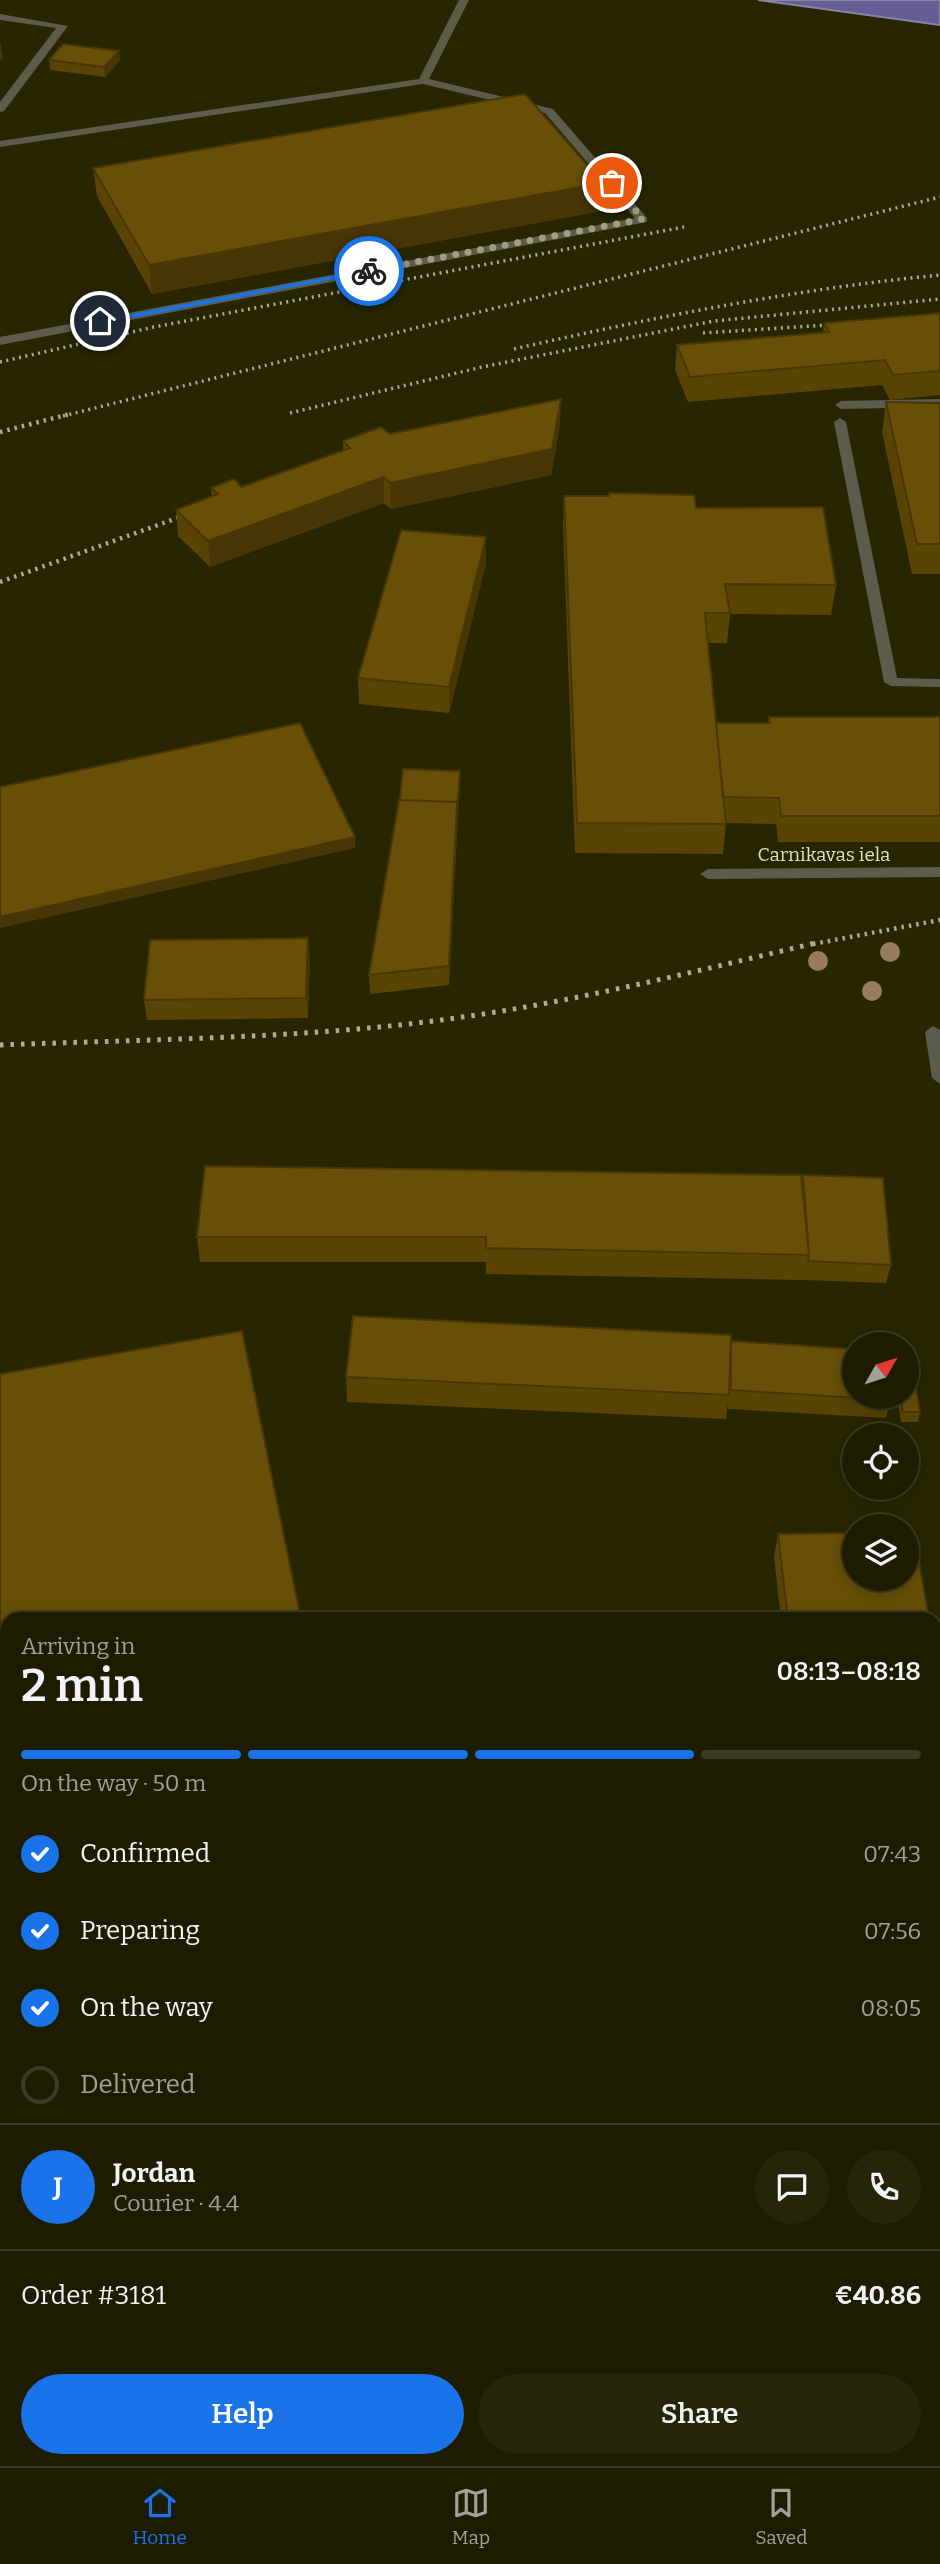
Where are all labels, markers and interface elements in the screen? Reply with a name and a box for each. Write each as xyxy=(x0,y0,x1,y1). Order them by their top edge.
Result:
pin xyxy=(582,153,642,213)
icon: bag xyxy=(593,164,631,202)
courier xyxy=(334,236,404,306)
icon: bike xyxy=(350,252,388,290)
pin xyxy=(70,291,130,351)
icon: home xyxy=(81,302,119,340)
street label: Carnikavas iela xyxy=(758,843,891,866)
north arrow xyxy=(842,1332,919,1409)
map controls xyxy=(842,1332,919,1591)
button: locate xyxy=(842,1423,919,1500)
button: layers xyxy=(842,1514,919,1591)
text: Arriving in xyxy=(21,1632,135,1660)
text: 08:13–08:18 xyxy=(776,1656,921,1687)
text: 2 min xyxy=(21,1658,143,1713)
text: On the way · 50 m xyxy=(21,1769,206,1797)
icon: check xyxy=(21,1835,59,1873)
text: Confirmed xyxy=(80,1838,210,1869)
text: 07:43 xyxy=(863,1840,921,1868)
icon: check xyxy=(21,1912,59,1950)
text: Preparing xyxy=(80,1915,200,1946)
text: 07:56 xyxy=(864,1917,921,1945)
icon: check xyxy=(21,1989,59,2027)
text: On the way xyxy=(80,1992,213,2023)
text: 08:05 xyxy=(861,1994,921,2022)
text: Delivered xyxy=(80,2069,195,2100)
button: chat xyxy=(755,2150,829,2224)
button: phone xyxy=(847,2150,921,2224)
text: Jordan xyxy=(113,2158,195,2189)
text: J xyxy=(54,2172,62,2203)
text: Courier · 4.4 xyxy=(113,2189,239,2217)
text: Order #3181 xyxy=(21,2280,166,2311)
text: €40.86 xyxy=(835,2280,921,2311)
button: Help xyxy=(21,2374,464,2454)
button: Share xyxy=(478,2374,921,2454)
tab: Home xyxy=(133,2484,187,2549)
tab: Map xyxy=(452,2484,490,2549)
tab: Saved xyxy=(755,2484,807,2549)

